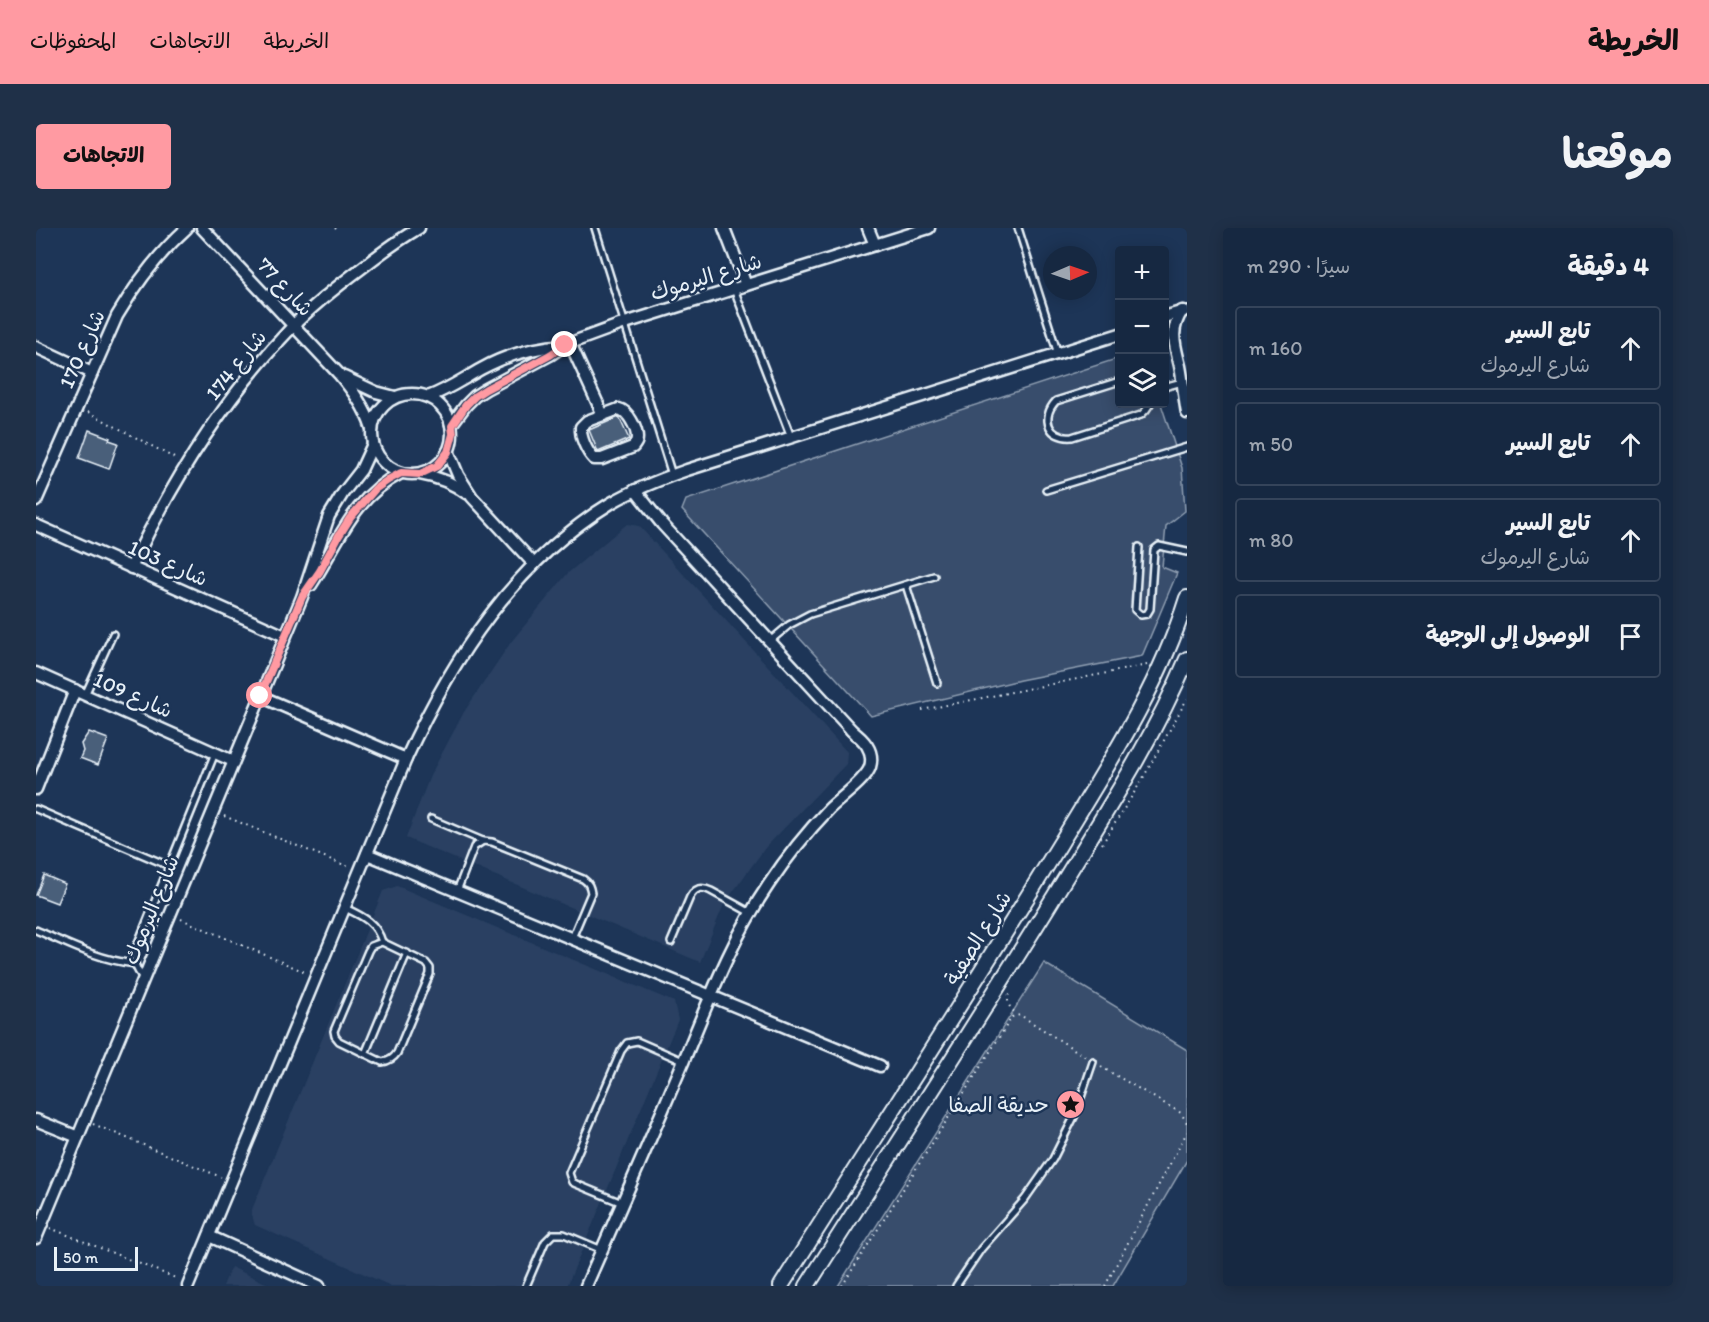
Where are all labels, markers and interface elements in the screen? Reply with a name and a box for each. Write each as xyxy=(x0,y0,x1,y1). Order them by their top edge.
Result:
text: الخريطة xyxy=(1588,23,1679,57)
text: المحفوظات xyxy=(30,28,116,53)
text: الاتجاهات xyxy=(149,28,231,53)
text: الخريطة xyxy=(264,28,329,53)
button: الاتجاهات xyxy=(36,124,171,189)
text: موقعنا xyxy=(1562,128,1673,179)
north arrow xyxy=(1043,246,1097,300)
map controls xyxy=(1115,246,1169,408)
button: + xyxy=(1115,246,1169,300)
street label: شارع اليرموك xyxy=(647,248,765,308)
text: 4 دقيقة xyxy=(1568,250,1649,282)
street label: شارع 77 xyxy=(250,252,319,323)
text: سيرًا · 290 m xyxy=(1247,254,1350,278)
button: − xyxy=(1115,300,1169,354)
street label: شارع 170 xyxy=(53,306,113,393)
text: تابع السير xyxy=(1507,317,1590,344)
street label: شارع 174 xyxy=(200,325,274,407)
route end xyxy=(551,331,577,357)
icon: ahead xyxy=(1614,332,1647,365)
text: 160 m xyxy=(1249,336,1303,360)
text: شارع اليرموك xyxy=(1480,353,1590,377)
button: layers xyxy=(1115,354,1169,408)
icon: ahead xyxy=(1614,428,1647,461)
text: تابع السير xyxy=(1507,429,1590,456)
text: 50 m xyxy=(1249,432,1293,456)
text: تابع السير xyxy=(1507,509,1590,536)
icon: ahead xyxy=(1614,524,1647,557)
text: 80 m xyxy=(1249,528,1294,552)
street label: شارع 103 xyxy=(123,534,212,594)
text: شارع اليرموك xyxy=(1480,545,1590,569)
icon: arrive xyxy=(1614,620,1647,653)
text: الوصول إلى الوجهة xyxy=(1425,621,1590,648)
street label: شارع 109 xyxy=(89,666,177,726)
route start xyxy=(246,682,272,708)
street label: شارع اليرموك xyxy=(117,852,186,969)
street label: شارع الصفية xyxy=(939,886,1019,991)
place icon: حديقة الصفا xyxy=(1054,1089,1086,1121)
place label: حديقة الصفا xyxy=(948,1092,1049,1117)
scale bar xyxy=(54,1244,138,1272)
text: 50 m xyxy=(63,1248,98,1267)

